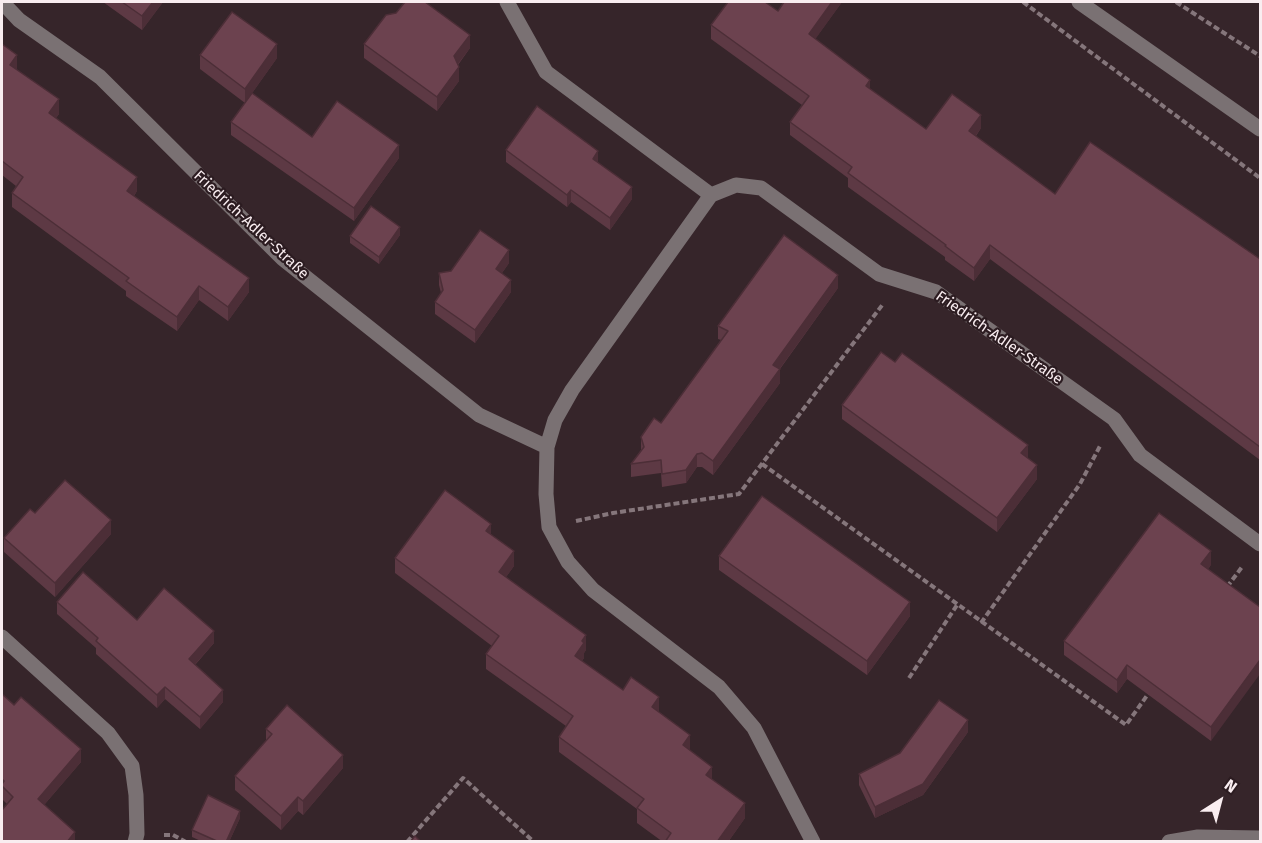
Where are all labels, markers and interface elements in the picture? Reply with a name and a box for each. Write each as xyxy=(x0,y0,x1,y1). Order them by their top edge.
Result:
street label: Friedrich-Adler-Straße xyxy=(190,167,312,283)
street label: Friedrich-Adler-Straße xyxy=(932,287,1066,389)
north arrow xyxy=(1190,771,1250,831)
text: N xyxy=(1221,775,1241,797)

